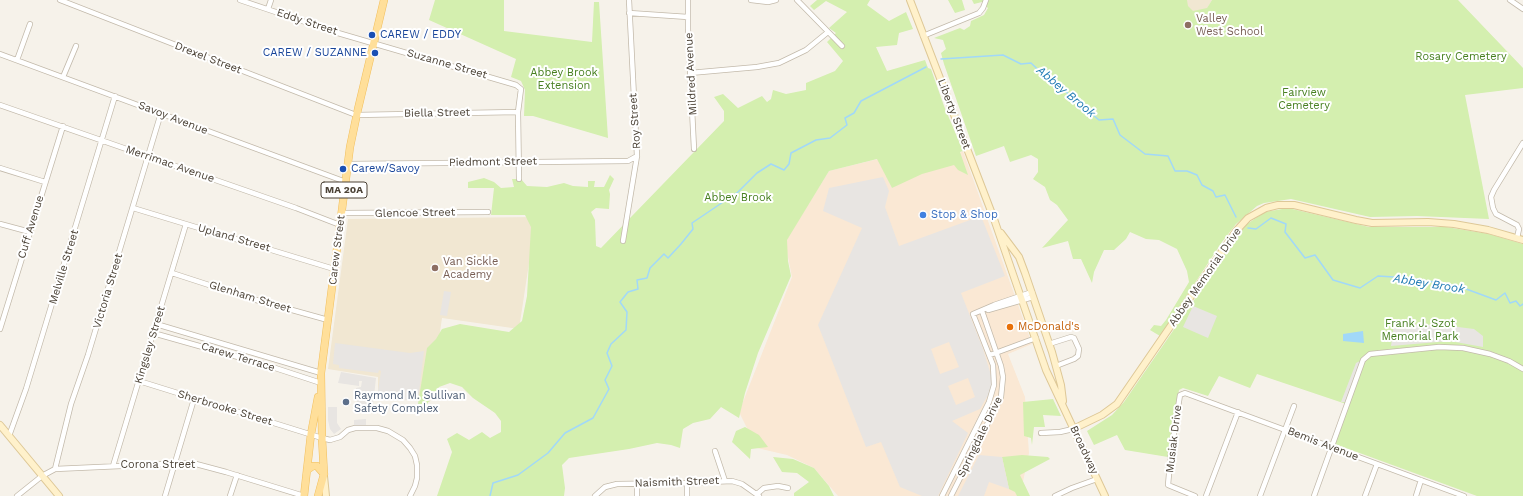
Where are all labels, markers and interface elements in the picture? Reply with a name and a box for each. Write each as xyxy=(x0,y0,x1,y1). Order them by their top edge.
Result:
street label: Eddy Street xyxy=(275,6,339,38)
place label: Valley West School xyxy=(1196,12,1263,38)
marker: Valley West School xyxy=(1183,20,1193,30)
place label: CAREW / EDDY xyxy=(380,28,461,42)
marker: CAREW / EDDY xyxy=(367,30,377,40)
street label: Mildred Avenue xyxy=(682,32,700,116)
street label: Drexel Street xyxy=(173,39,243,77)
place label: CAREW / SUZANNE xyxy=(263,46,367,60)
street label: Suzanne Street xyxy=(405,46,489,82)
marker: CAREW / SUZANNE xyxy=(370,48,380,58)
park label: Rosary Cemetery xyxy=(1415,50,1507,64)
water label: Abbey Brook xyxy=(1034,63,1098,121)
park label: Abbey Brook Extension xyxy=(530,66,598,92)
street label: Liberty Street xyxy=(935,77,973,151)
park label: Fairview Cemetery xyxy=(1278,86,1330,112)
street label: Roy Street xyxy=(626,93,644,149)
street label: Savoy Avenue xyxy=(136,99,210,137)
street label: Biella Street xyxy=(404,106,470,120)
street label: Merrimac Avenue xyxy=(124,143,216,185)
street label: Piedmont Street xyxy=(449,155,537,169)
place label: Carew/Savoy xyxy=(351,162,420,176)
marker: Carew/Savoy xyxy=(338,164,348,174)
road number: MA 20A xyxy=(321,182,367,198)
park label: Abbey Brook xyxy=(704,191,772,205)
street label: Cuff Avenue xyxy=(15,194,47,260)
street label: Glencoe Street xyxy=(375,206,455,220)
place label: Stop & Shop xyxy=(931,208,998,222)
marker: Stop & Shop xyxy=(918,210,928,220)
street label: Carew Street xyxy=(326,214,348,286)
street label: Upland Street xyxy=(196,221,272,255)
street label: Abbey Memorial Drive xyxy=(1166,225,1244,329)
street label: Melville Street xyxy=(46,228,82,306)
street label: Victoria Street xyxy=(90,252,126,330)
place label: Van Sickle Academy xyxy=(443,255,498,281)
marker: Van Sickle Academy xyxy=(430,263,440,273)
water label: Abbey Brook xyxy=(1392,271,1466,297)
street label: Glenham Street xyxy=(207,278,293,316)
street label: Kingsley Street xyxy=(132,305,168,385)
park label: Frank J. Szot Memorial Park xyxy=(1381,317,1459,343)
place label: McDonald's xyxy=(1018,320,1080,334)
marker: McDonald's xyxy=(1005,322,1015,332)
street label: Carew Terrace xyxy=(199,339,277,375)
street label: Sherbrooke Street xyxy=(176,387,274,429)
place label: Raymond M. Sullivan Safety Complex xyxy=(354,389,466,415)
street label: Springdale Drive xyxy=(955,395,1005,479)
marker: Raymond M. Sullivan Safety Complex xyxy=(341,397,351,407)
street label: Musiak Drive xyxy=(1163,404,1185,474)
street label: Broadway xyxy=(1067,424,1101,476)
street label: Bemis Avenue xyxy=(1285,424,1361,464)
street label: Corona Street xyxy=(121,458,195,472)
street label: Naismith Street xyxy=(634,474,720,490)

